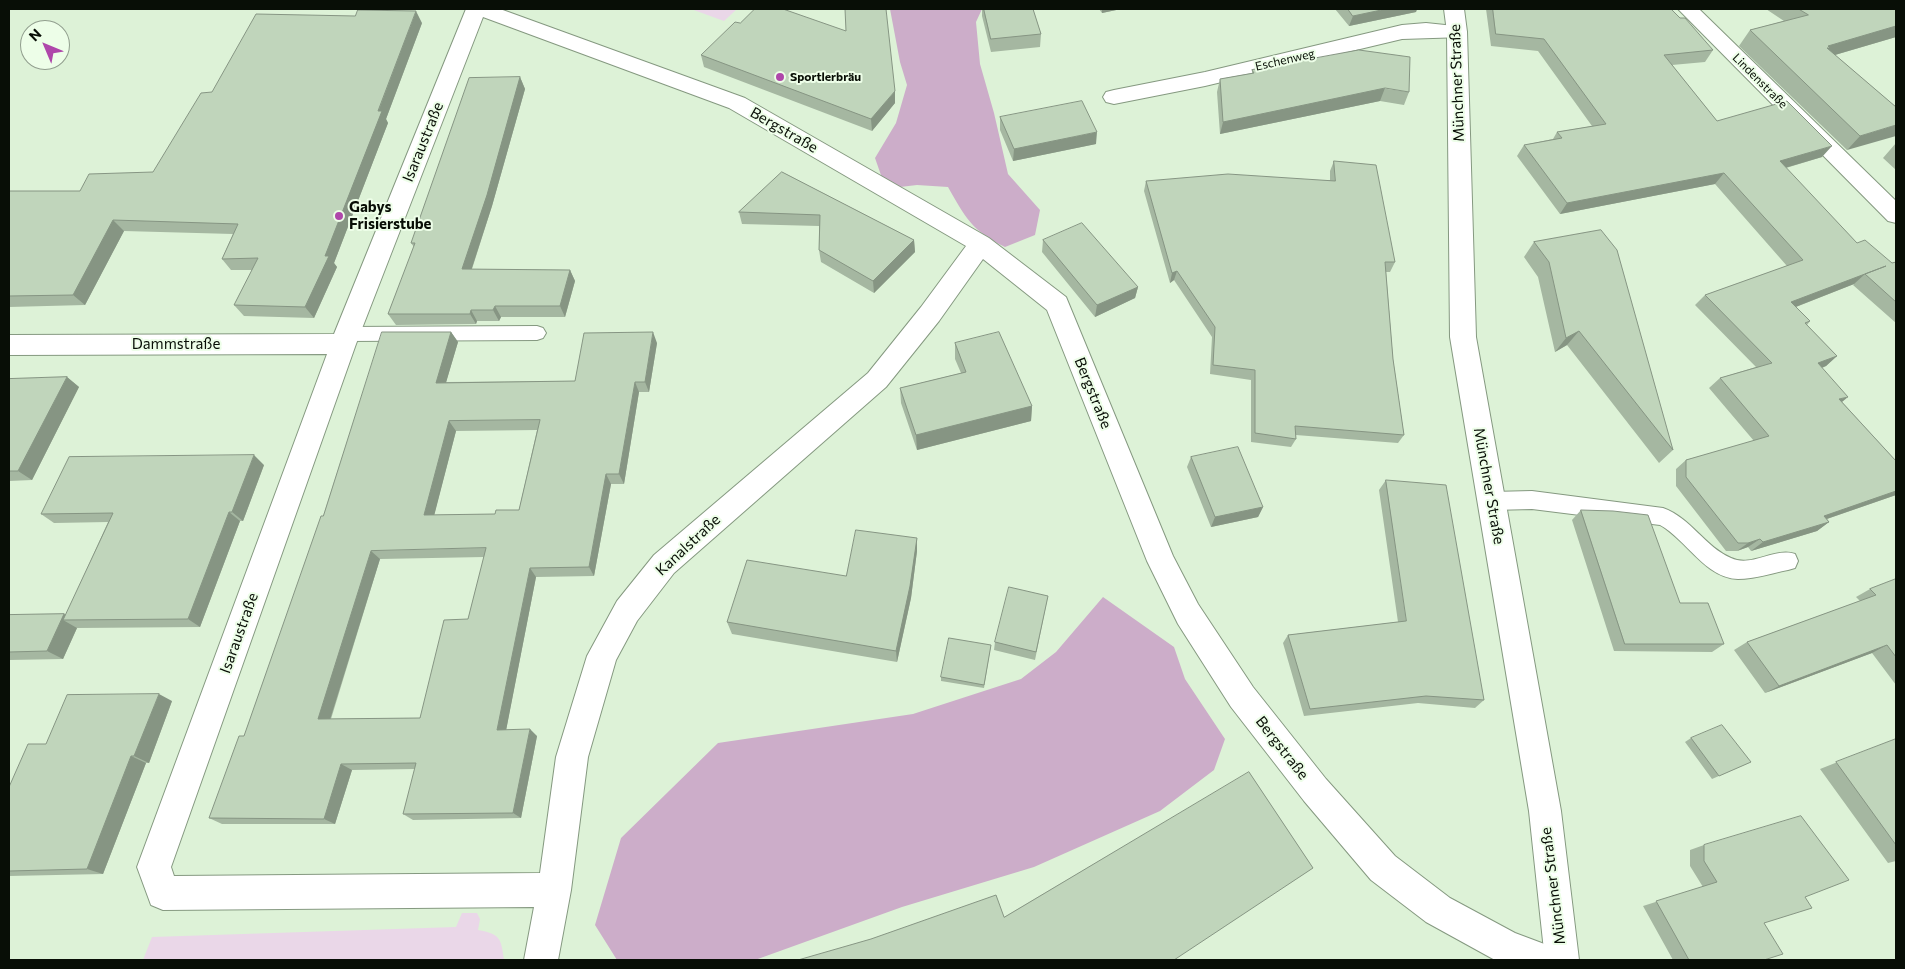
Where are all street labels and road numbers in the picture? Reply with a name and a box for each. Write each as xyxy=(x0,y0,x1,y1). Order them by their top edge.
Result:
street label: Münchner Straße xyxy=(1446,24,1468,142)
street label: Eschenweg xyxy=(1254,46,1316,74)
street label: Lindenstraße xyxy=(1730,51,1790,111)
street label: Isaraustraße xyxy=(399,99,447,185)
street label: Bergstraße xyxy=(747,103,821,157)
street label: Dammstraße xyxy=(132,335,220,353)
street label: Bergstraße xyxy=(1071,355,1115,431)
street label: Münchner Straße xyxy=(1470,426,1508,546)
street label: Kanalstraße xyxy=(652,511,724,579)
street label: Isaraustraße xyxy=(216,590,262,676)
street label: Bergstraße xyxy=(1252,713,1312,783)
street label: Münchner Straße xyxy=(1537,826,1569,946)

